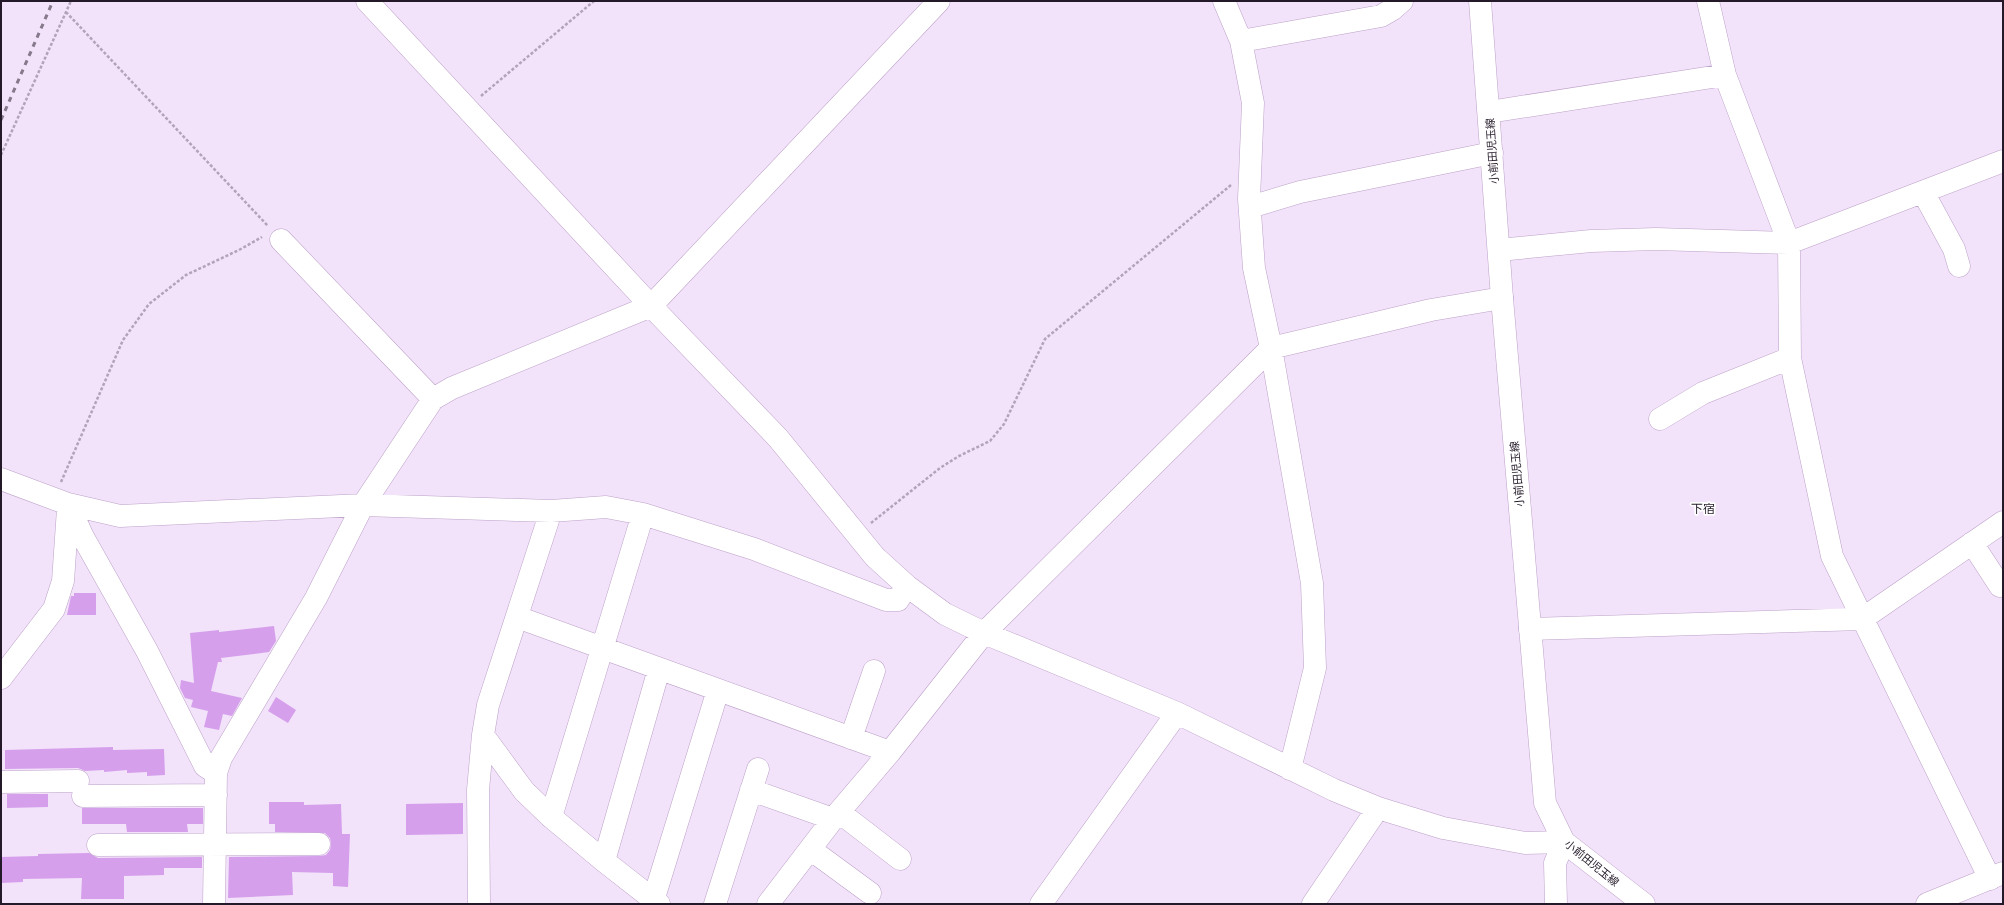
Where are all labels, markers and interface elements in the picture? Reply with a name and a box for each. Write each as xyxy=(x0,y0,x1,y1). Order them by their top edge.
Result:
street label: 小前田児玉線 xyxy=(1484,118,1502,184)
street label: 小前田児玉線 xyxy=(1508,440,1528,507)
district label: 下宿 xyxy=(1691,502,1715,518)
street label: 小前田児玉線 xyxy=(1561,838,1621,890)

